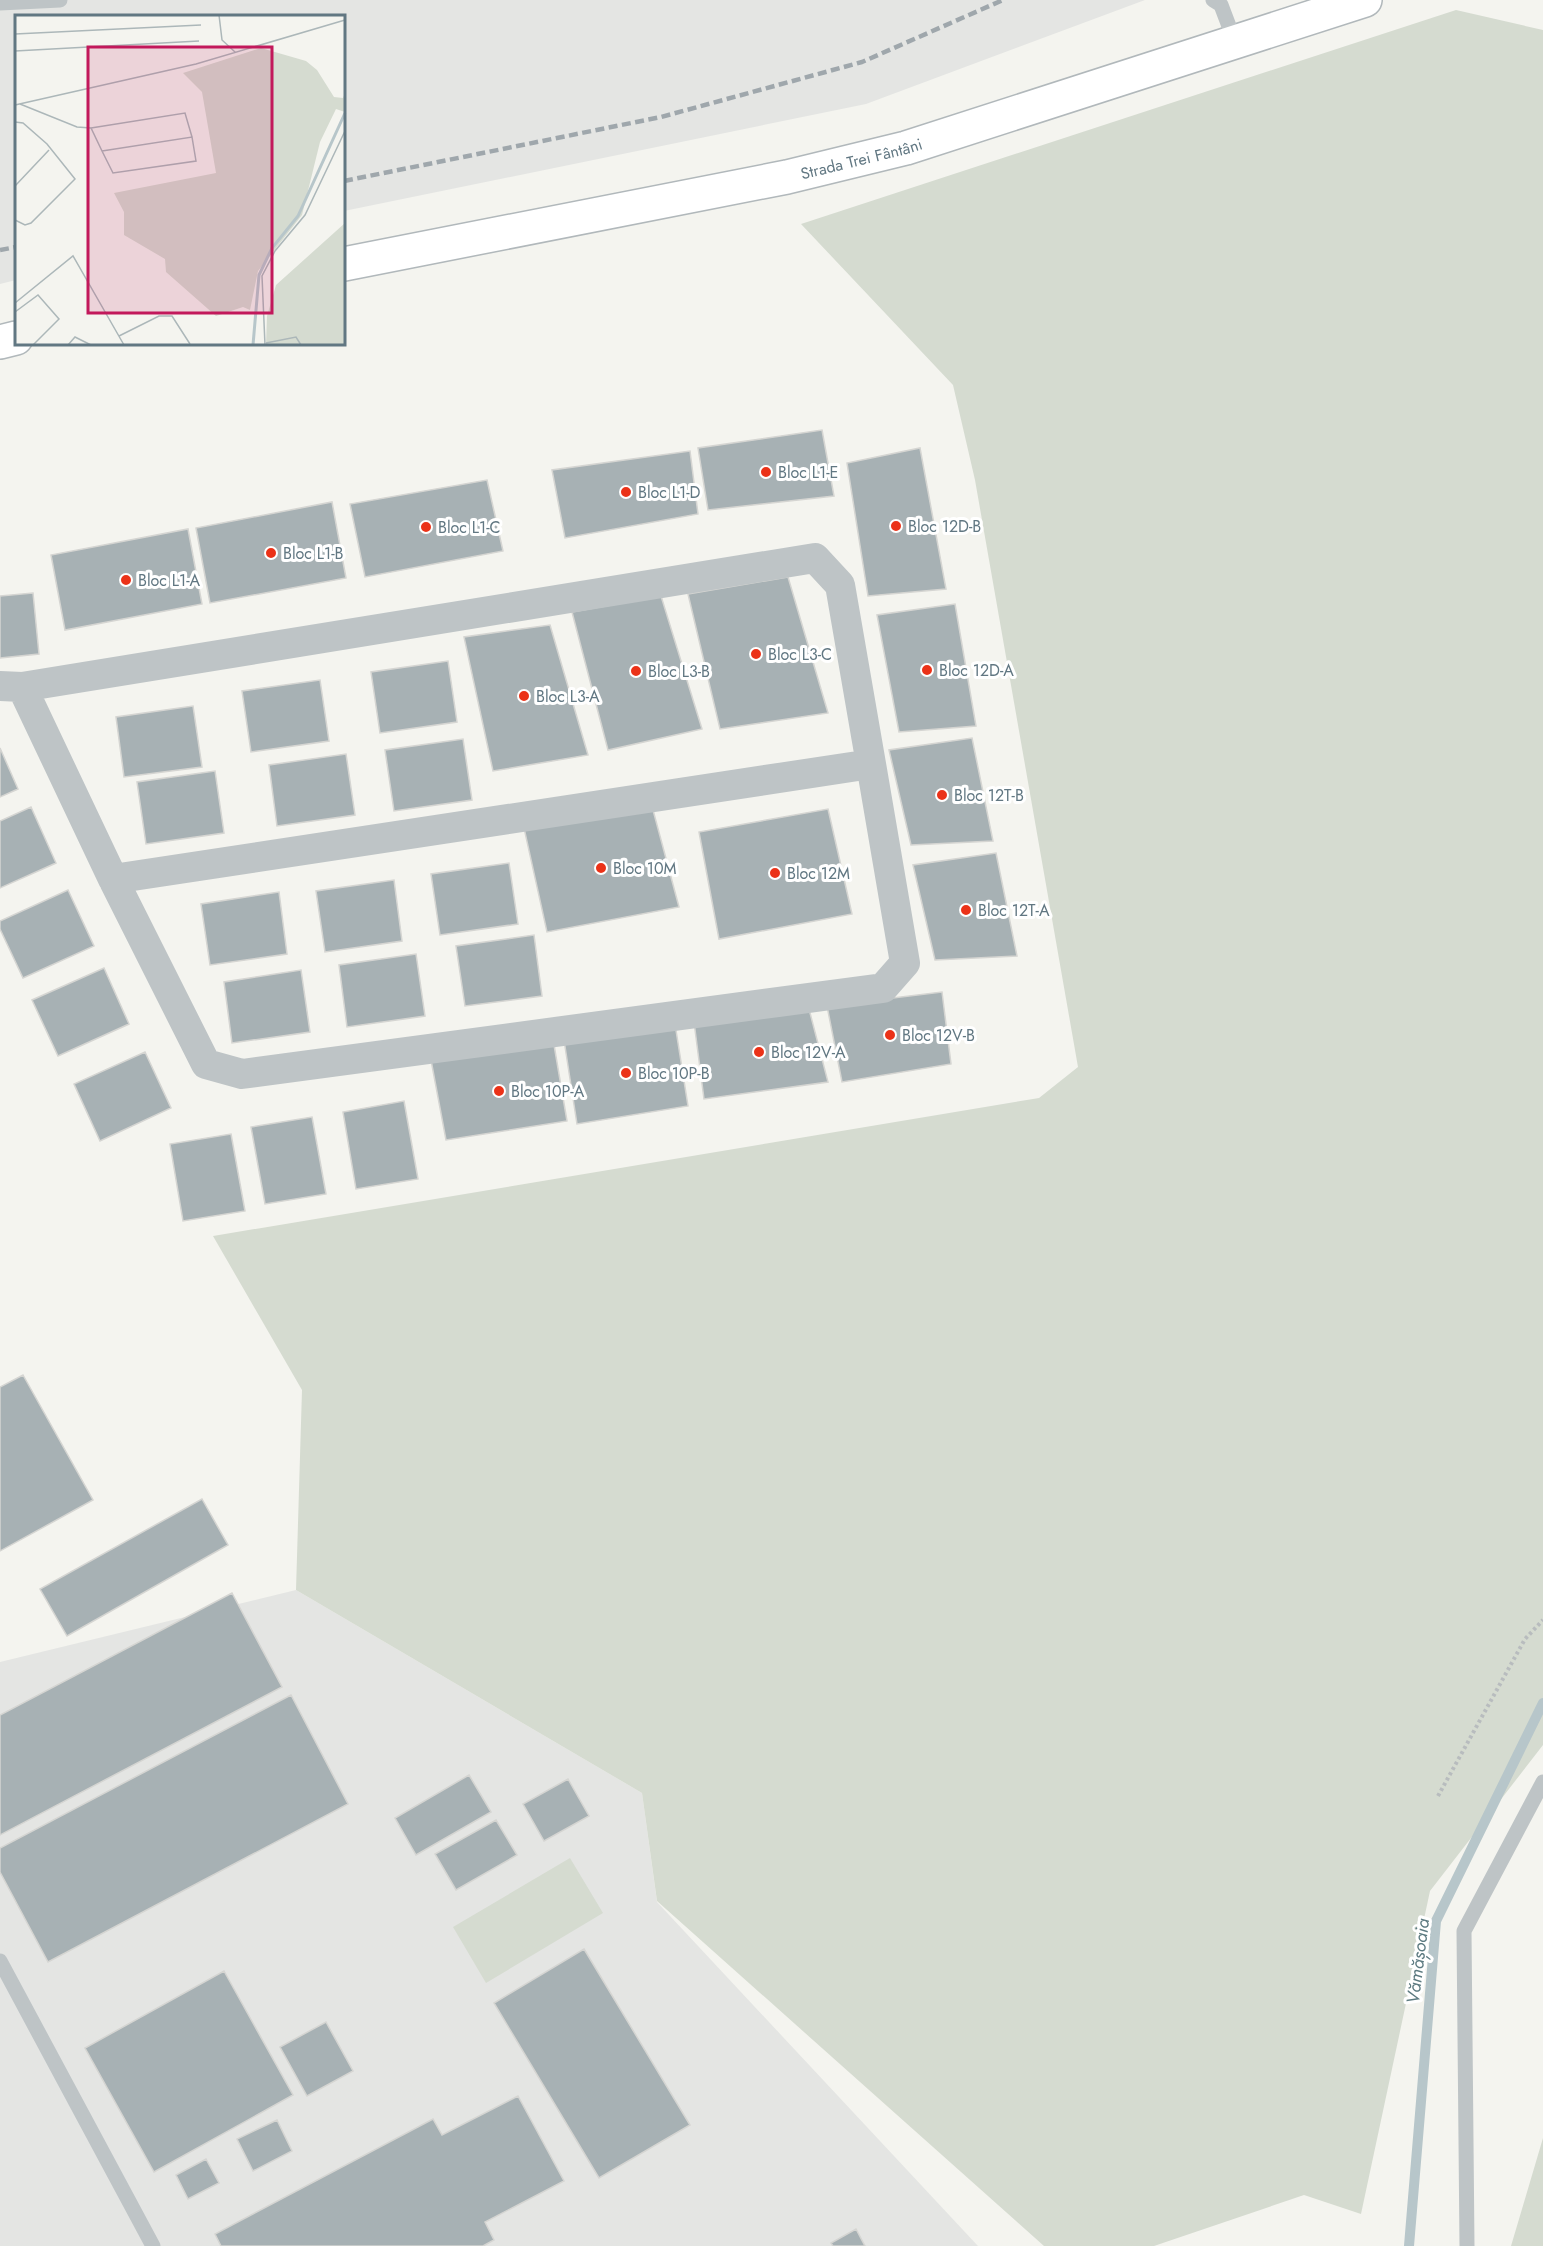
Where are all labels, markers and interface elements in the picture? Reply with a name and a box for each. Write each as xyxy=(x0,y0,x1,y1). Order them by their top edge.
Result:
inset map xyxy=(15,15,345,345)
street label: Strada Trei Fântâni xyxy=(798,133,925,185)
place label: Bloc L1-E xyxy=(778,461,838,484)
marker: Bloc L1-E xyxy=(759,465,773,479)
place label: Bloc L1-D xyxy=(638,481,701,504)
marker: Bloc L1-D xyxy=(619,485,633,499)
place label: Bloc 12D-B xyxy=(908,515,981,538)
place label: Bloc L1-C xyxy=(438,516,501,539)
marker: Bloc 12D-B xyxy=(889,519,903,533)
marker: Bloc L1-C xyxy=(419,520,433,534)
place label: Bloc L1-B xyxy=(283,542,344,565)
marker: Bloc L1-B xyxy=(264,546,278,560)
place label: Bloc L1-A xyxy=(138,569,201,592)
marker: Bloc L1-A xyxy=(119,573,133,587)
place label: Bloc L3-C xyxy=(768,643,832,666)
marker: Bloc L3-C xyxy=(749,647,763,661)
place label: Bloc 12D-A xyxy=(939,659,1014,682)
place label: Bloc L3-B xyxy=(648,660,710,683)
marker: Bloc 12D-A xyxy=(920,663,934,677)
marker: Bloc L3-B xyxy=(629,664,643,678)
place label: Bloc L3-A xyxy=(536,685,600,708)
marker: Bloc L3-A xyxy=(517,689,531,703)
place label: Bloc 12T-B xyxy=(954,784,1024,807)
marker: Bloc 12T-B xyxy=(935,788,949,802)
place label: Bloc 10M xyxy=(613,857,677,880)
marker: Bloc 10M xyxy=(594,861,608,875)
place label: Bloc 12M xyxy=(787,862,850,885)
marker: Bloc 12M xyxy=(768,866,782,880)
place label: Bloc 12T-A xyxy=(978,899,1050,922)
marker: Bloc 12T-A xyxy=(959,903,973,917)
place label: Bloc 12V-B xyxy=(902,1024,975,1047)
marker: Bloc 12V-B xyxy=(883,1028,897,1042)
place label: Bloc 12V-A xyxy=(771,1041,846,1064)
marker: Bloc 12V-A xyxy=(752,1045,766,1059)
place label: Bloc 10P-B xyxy=(638,1062,710,1085)
marker: Bloc 10P-B xyxy=(619,1066,633,1080)
place label: Bloc 10P-A xyxy=(511,1080,585,1103)
marker: Bloc 10P-A xyxy=(492,1084,506,1098)
water label: Vămășoaia xyxy=(1400,1917,1436,2005)

